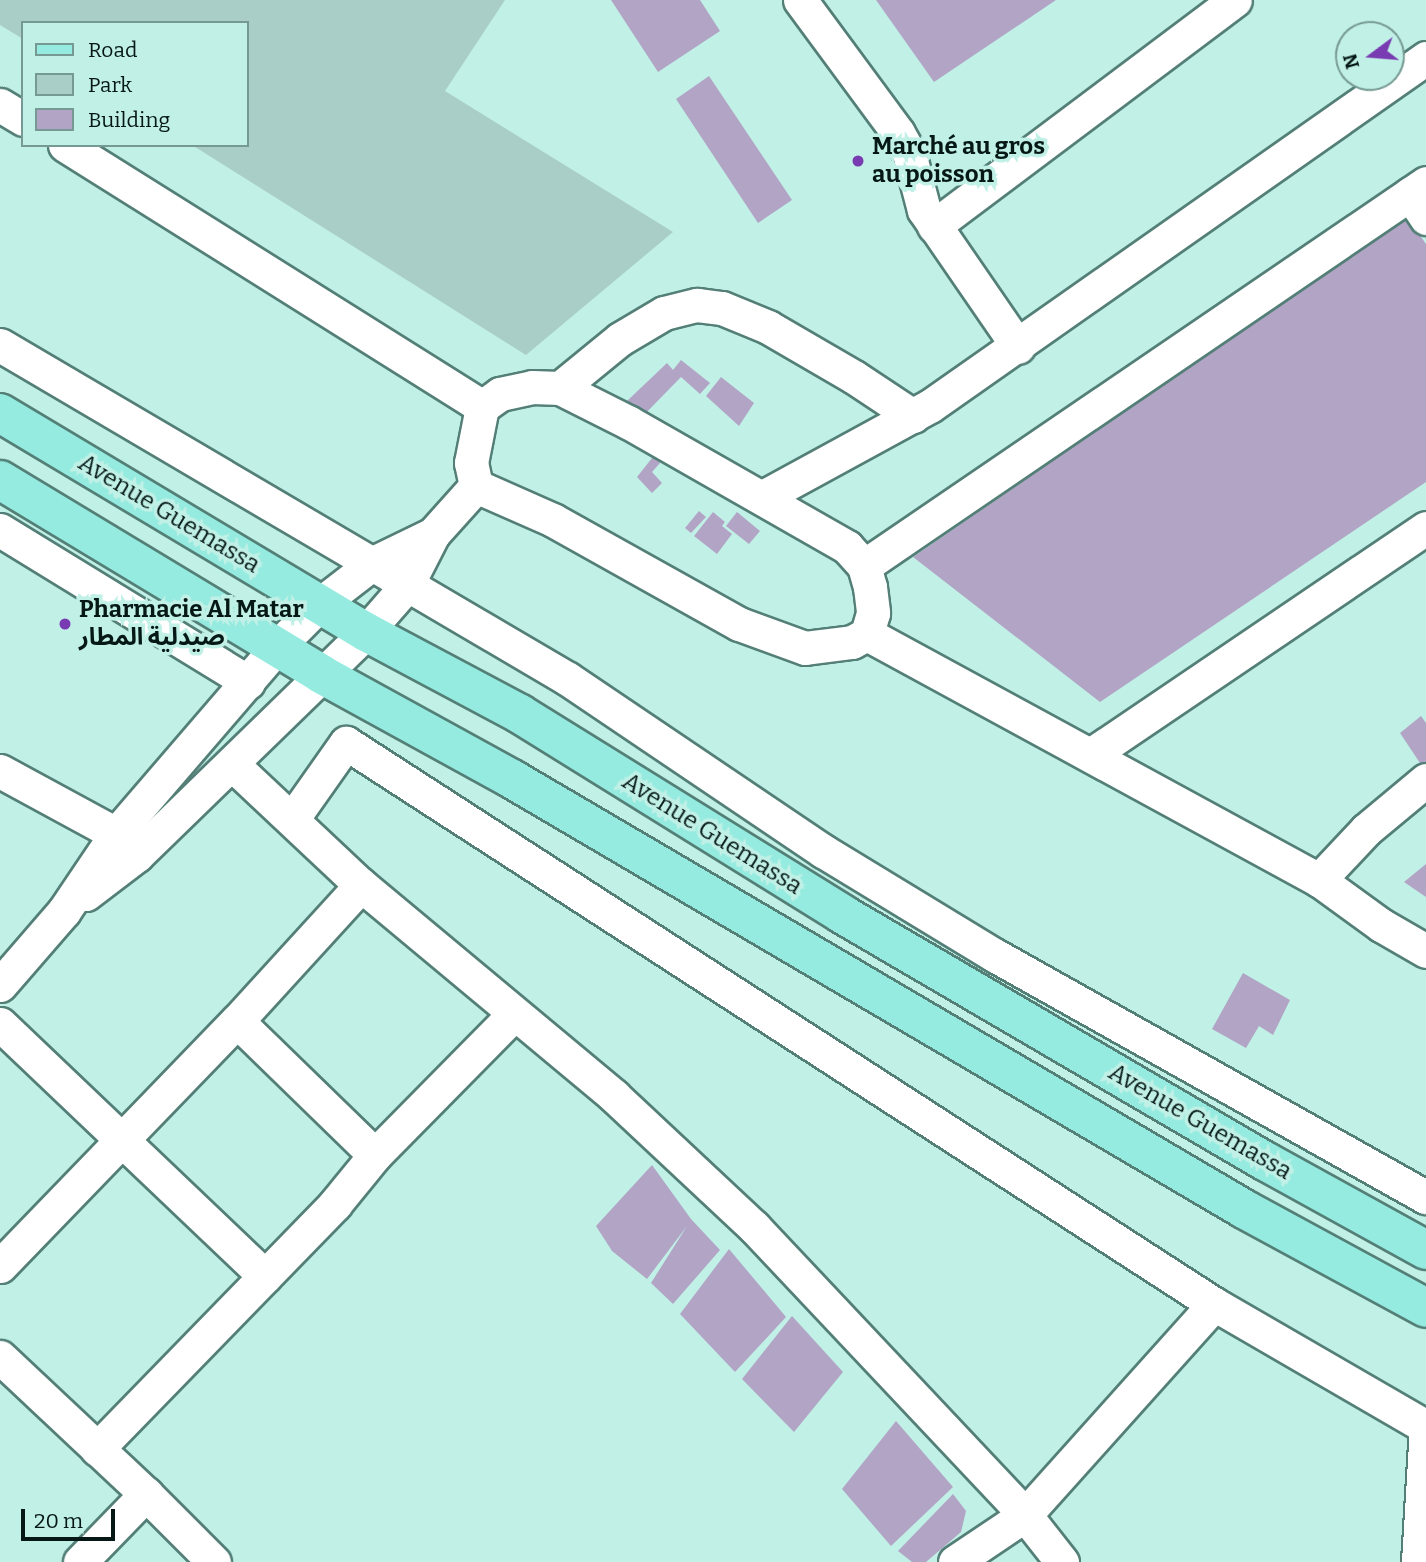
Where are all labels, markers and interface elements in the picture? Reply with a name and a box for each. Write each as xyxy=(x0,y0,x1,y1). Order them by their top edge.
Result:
legend xyxy=(21,21,248,147)
north arrow xyxy=(1335,21,1405,91)
text: Road xyxy=(88,37,137,63)
text: N xyxy=(1338,51,1364,72)
text: Park xyxy=(88,72,132,98)
text: Building xyxy=(88,107,170,133)
place label: Marché au gros au poisson xyxy=(872,133,1045,189)
marker: Marché au gros au poisson xyxy=(850,153,866,169)
street label: Avenue Guemassa xyxy=(73,448,265,580)
place label: Pharmacie Al Matar صيدلية المطار xyxy=(79,596,304,652)
marker: Pharmacie Al Matar صيدلية المطار xyxy=(57,616,73,632)
street label: Avenue Guemassa xyxy=(617,767,807,901)
street label: Avenue Guemassa xyxy=(1103,1058,1297,1186)
scale bar xyxy=(24,1496,119,1540)
text: 20 m xyxy=(34,1508,83,1534)

